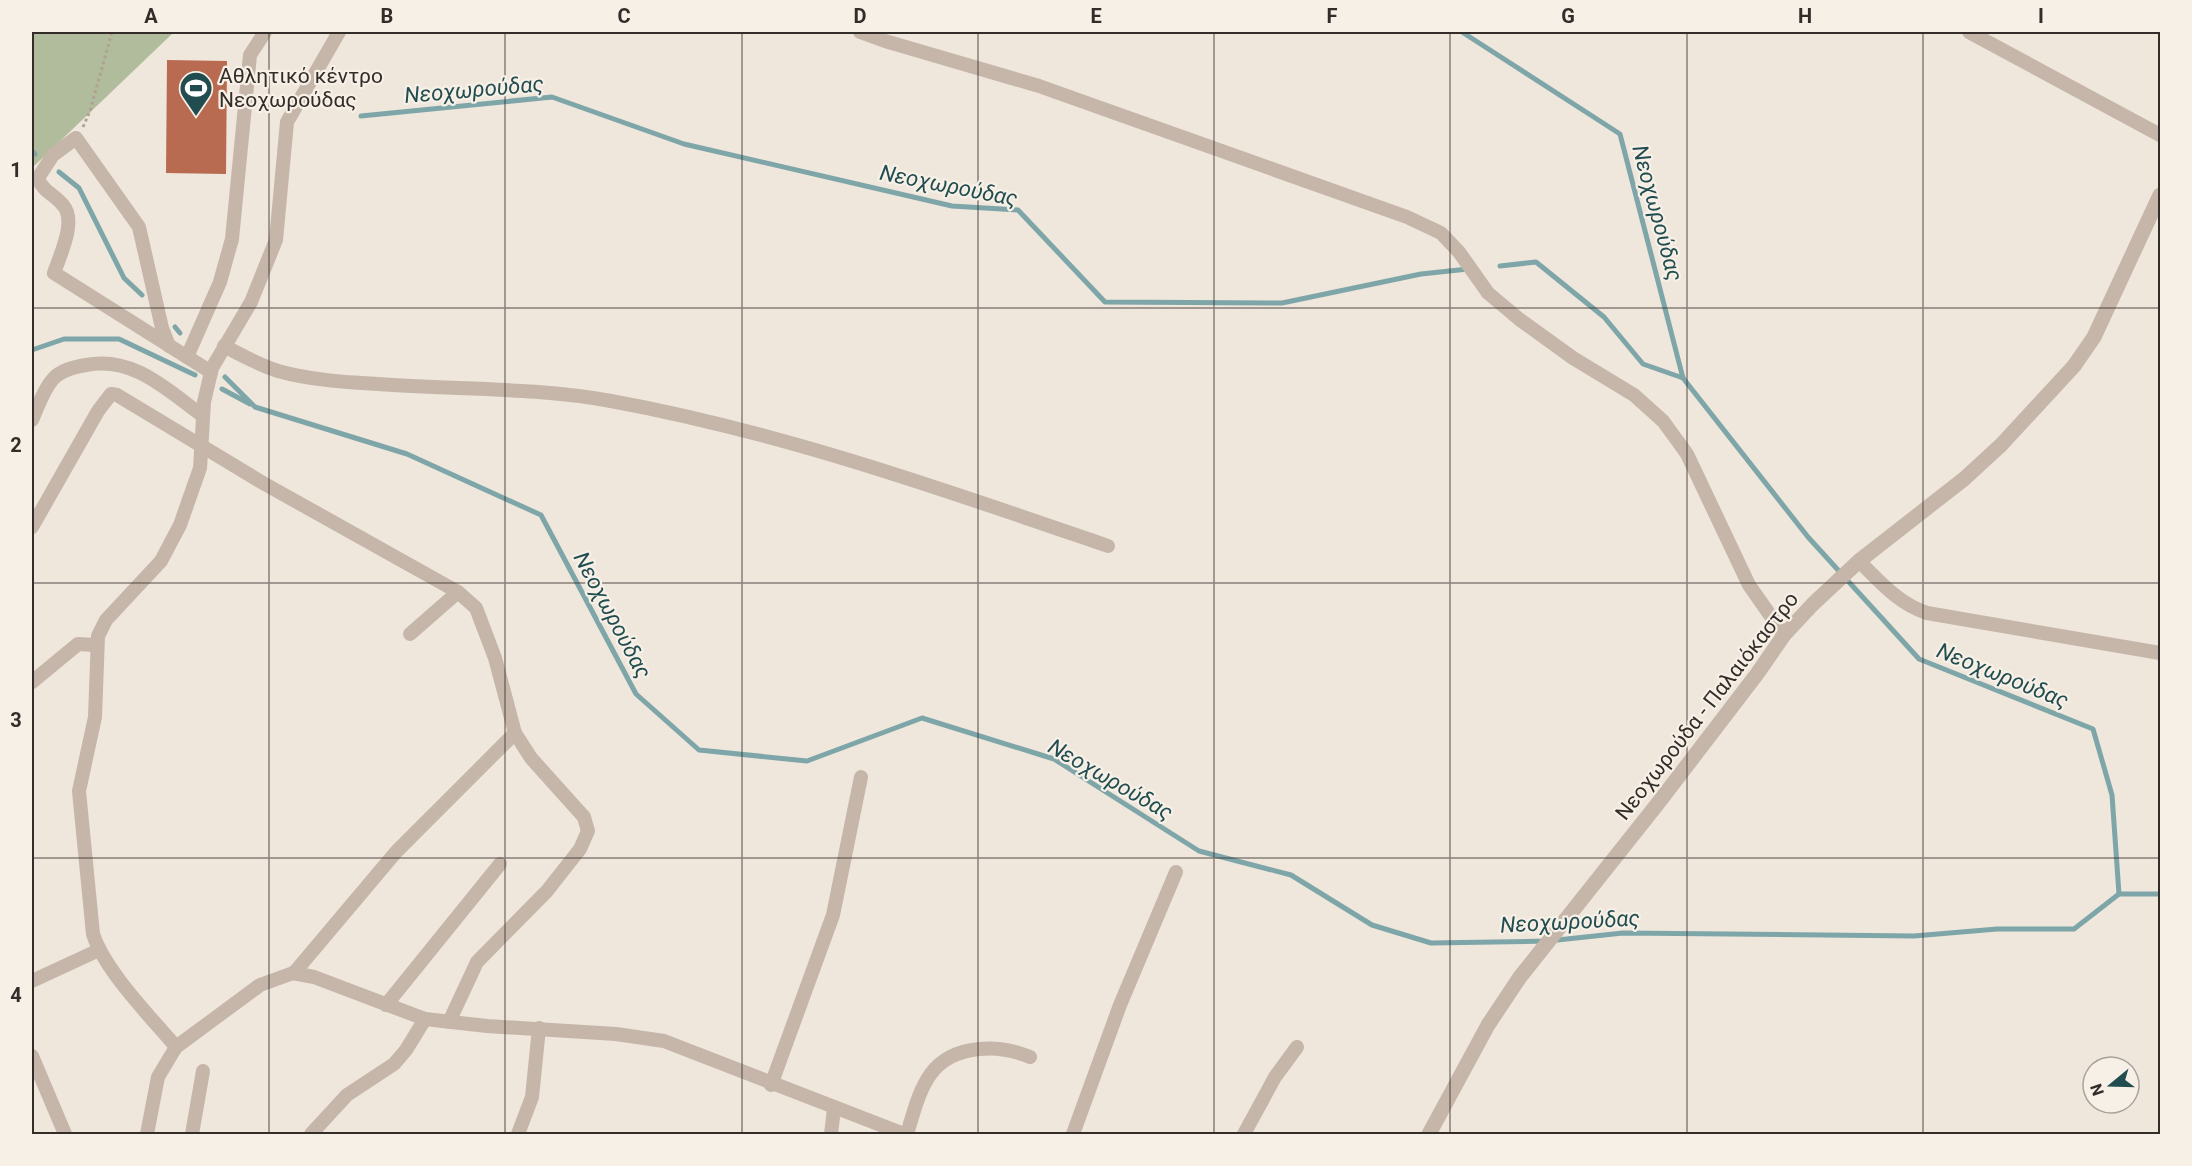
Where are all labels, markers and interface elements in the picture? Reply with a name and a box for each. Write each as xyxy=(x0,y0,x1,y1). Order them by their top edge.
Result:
text: A xyxy=(144,4,158,28)
text: B xyxy=(381,4,393,28)
text: C xyxy=(617,4,631,28)
text: D xyxy=(854,4,867,28)
text: E xyxy=(1090,4,1102,28)
text: F xyxy=(1327,4,1338,28)
text: G xyxy=(1561,4,1575,28)
text: H xyxy=(1798,4,1812,28)
text: I xyxy=(2038,4,2044,28)
place label: Αθλητικό κέντρο Νεοχωρούδας xyxy=(219,64,383,112)
sports icon: Αθλητικό κέντρο Νεοχωρούδας xyxy=(178,70,214,117)
water label: Νεοχωρούδας xyxy=(403,71,545,108)
water label: Νεοχωρούδας xyxy=(1627,142,1688,284)
text: 1 xyxy=(10,158,22,182)
water label: Νεοχωρούδας xyxy=(878,160,1020,211)
text: 2 xyxy=(10,433,22,457)
water label: Νεοχωρούδας xyxy=(569,548,656,683)
street label: Νεοχωρούδα - Παλαιόκαστρο xyxy=(1611,587,1803,825)
water label: Νεοχωρούδας xyxy=(1933,638,2072,713)
text: 3 xyxy=(10,708,22,732)
water label: Νεοχωρούδας xyxy=(1044,734,1178,825)
water label: Νεοχωρούδας xyxy=(1500,905,1641,938)
text: 4 xyxy=(10,983,22,1007)
north arrow xyxy=(2081,1055,2141,1115)
text: N xyxy=(2086,1081,2108,1098)

